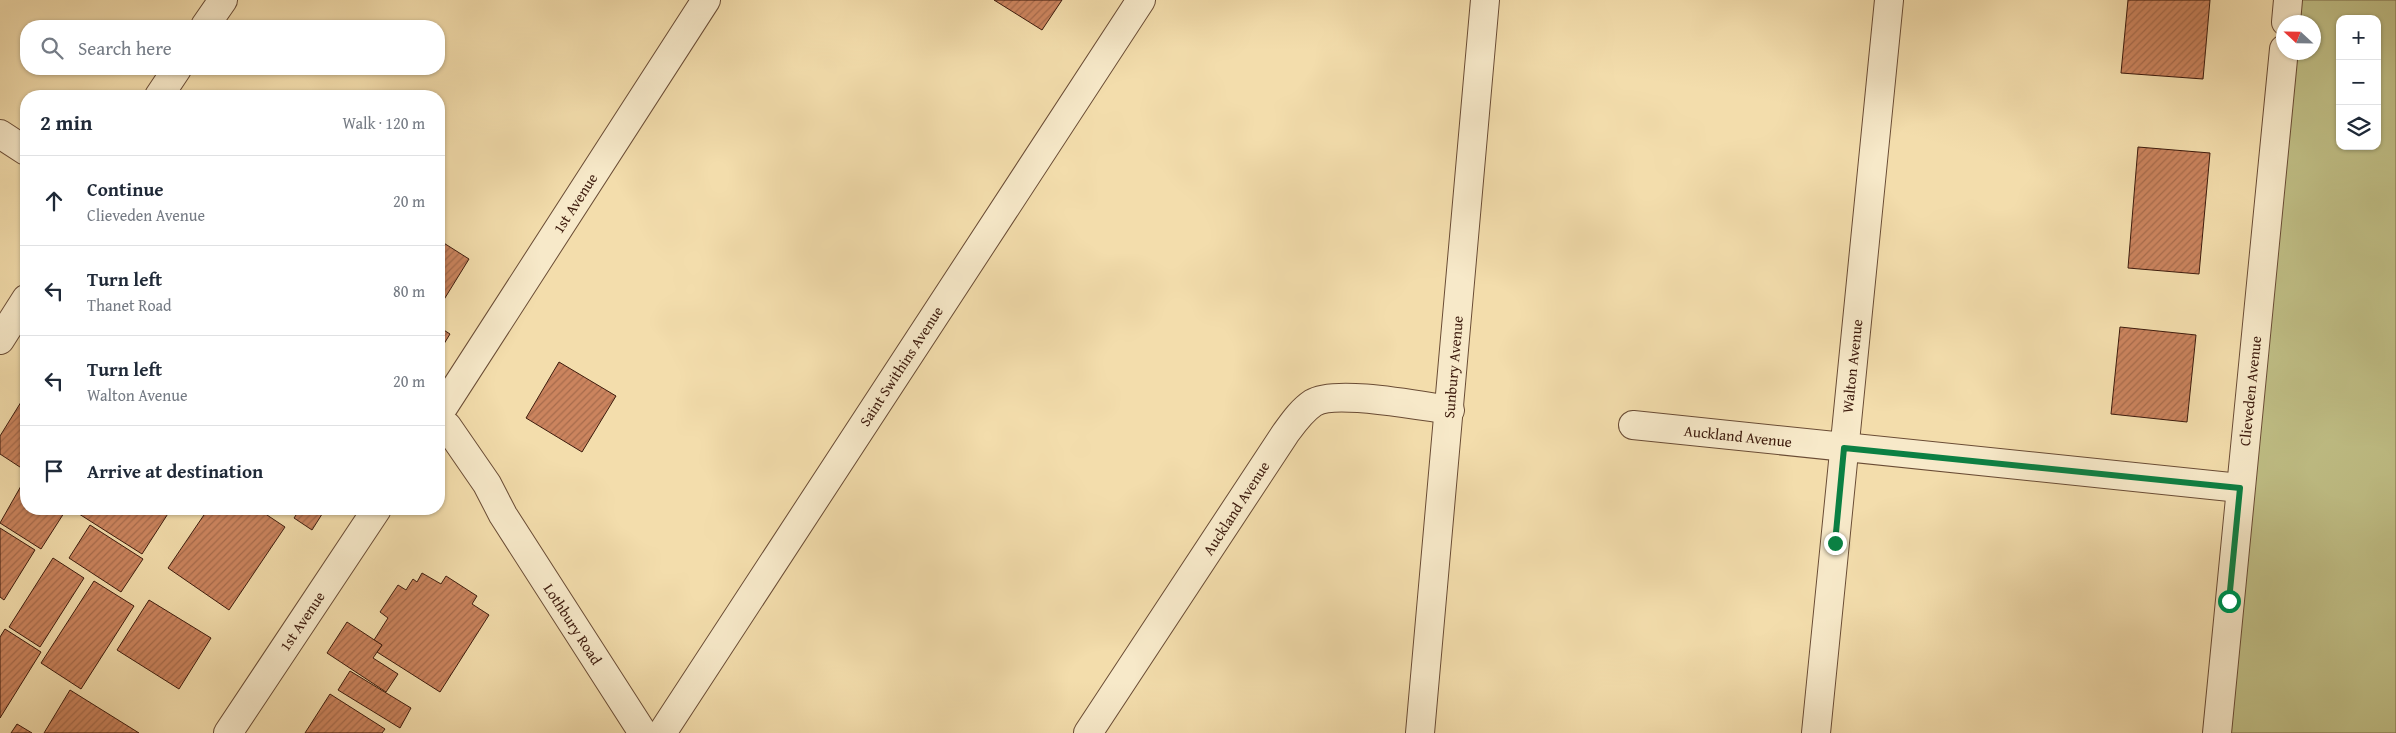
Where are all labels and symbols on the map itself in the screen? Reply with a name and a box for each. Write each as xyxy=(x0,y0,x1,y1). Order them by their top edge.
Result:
north arrow xyxy=(2276,15,2321,60)
street label: 1st Avenue xyxy=(548,169,602,237)
street label: Saint Swithins Avenue xyxy=(854,302,948,430)
street label: Sunbury Avenue xyxy=(1438,315,1468,419)
street label: Walton Avenue xyxy=(1837,318,1867,414)
street label: Clieveden Avenue xyxy=(2234,335,2266,447)
street label: Auckland Avenue xyxy=(1683,420,1793,452)
street label: Auckland Avenue xyxy=(1198,457,1274,559)
route end xyxy=(1824,532,1847,555)
street label: Lothbury Road xyxy=(539,579,607,669)
street label: 1st Avenue xyxy=(274,587,330,655)
route start xyxy=(2218,590,2241,613)

